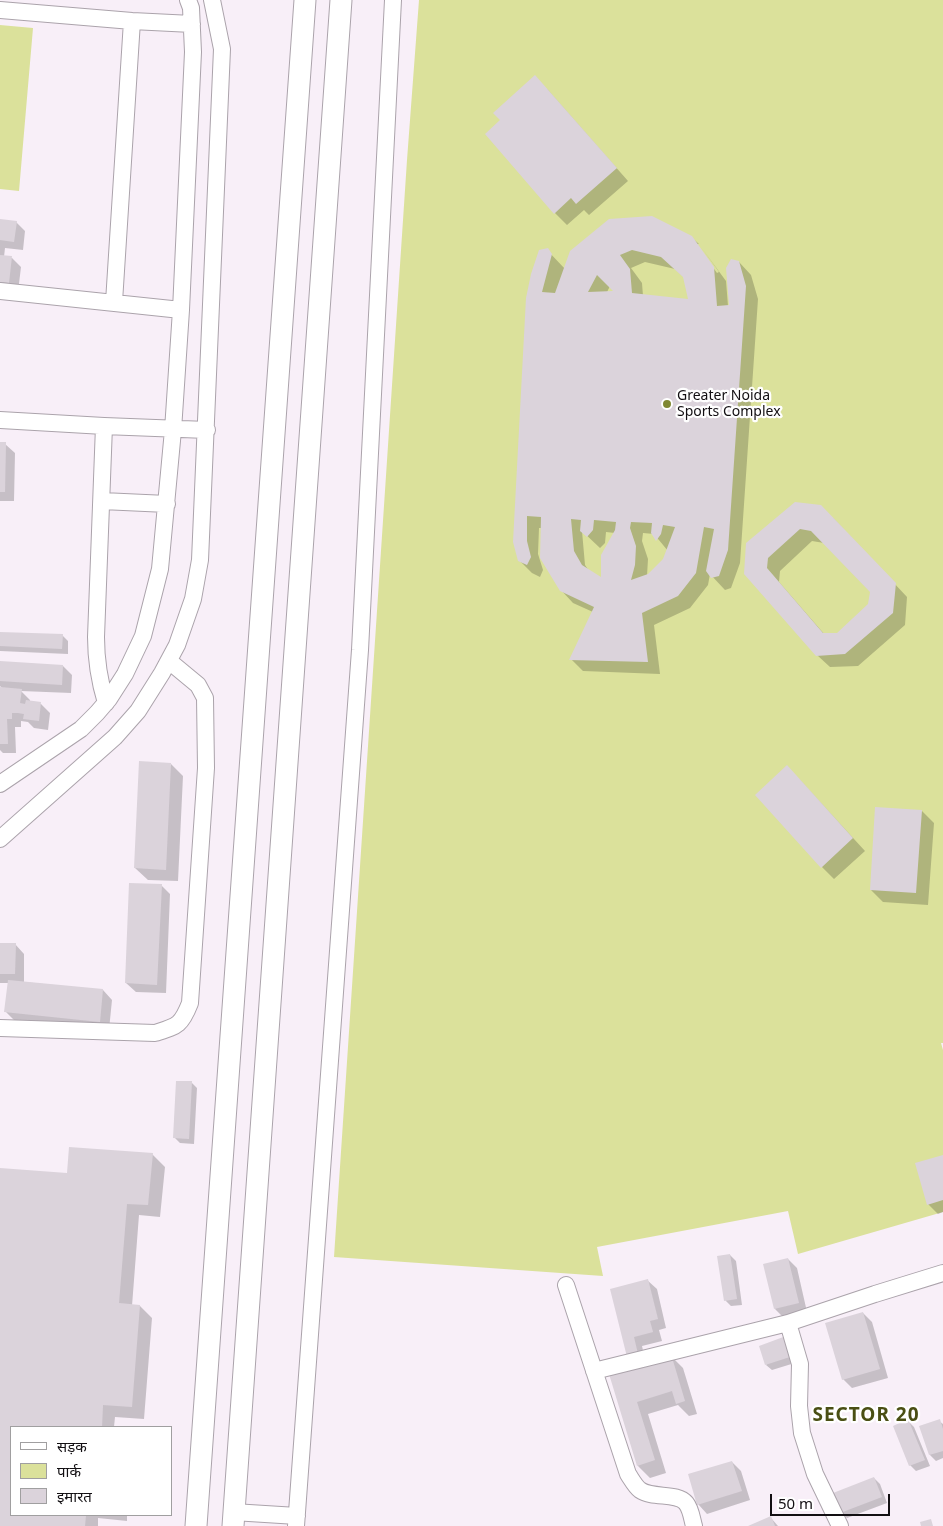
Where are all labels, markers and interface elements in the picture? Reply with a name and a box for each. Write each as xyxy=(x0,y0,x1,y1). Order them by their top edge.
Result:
place label: Greater Noida Sports Complex xyxy=(677,388,781,421)
marker: Greater Noida Sports Complex xyxy=(661,398,673,410)
district label: SECTOR 20 xyxy=(811,1405,921,1427)
legend xyxy=(10,1426,172,1516)
text: सड़क xyxy=(57,1436,87,1456)
text: पार्क xyxy=(57,1461,81,1481)
scale bar xyxy=(773,1484,893,1516)
text: इमारत xyxy=(57,1486,92,1506)
text: 50 m xyxy=(778,1493,813,1513)

